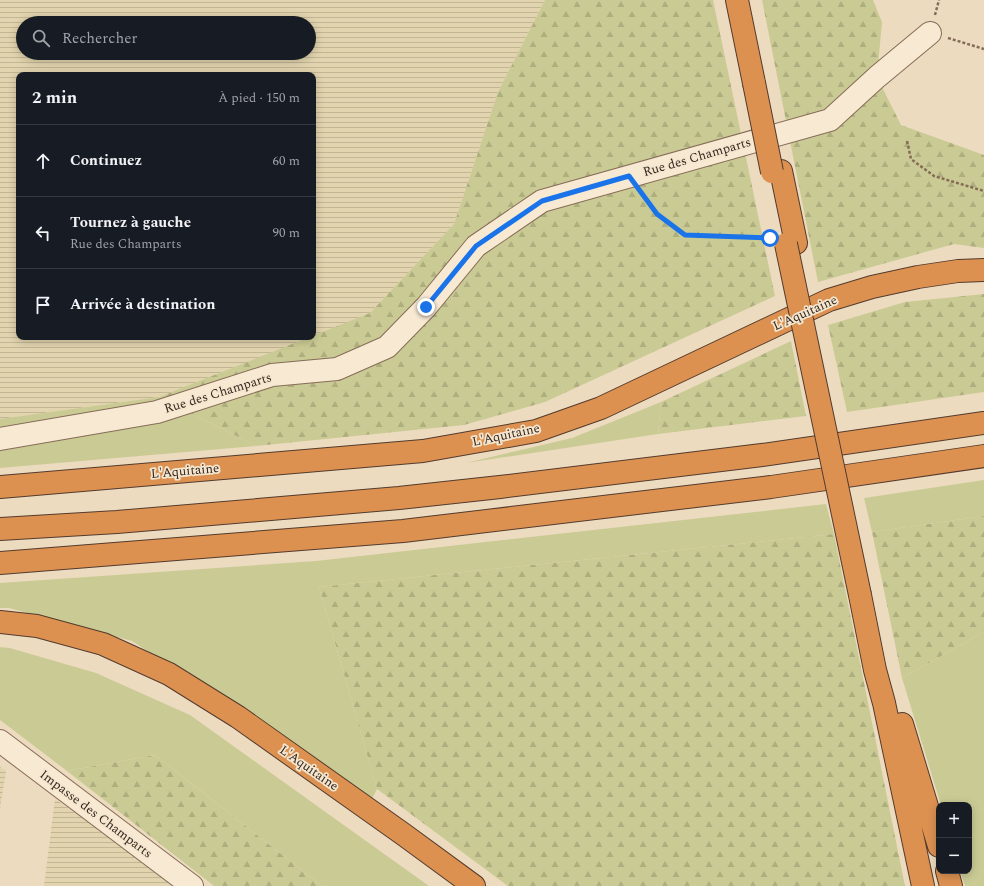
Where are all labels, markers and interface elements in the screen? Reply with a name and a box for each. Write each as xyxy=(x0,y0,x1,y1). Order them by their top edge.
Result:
search box xyxy=(16,16,316,60)
icon: search xyxy=(30,27,52,49)
text: Rechercher xyxy=(62,27,137,50)
text: 2 min xyxy=(32,85,77,111)
text: À pied · 150 m xyxy=(218,88,300,108)
street label: Rue des Champarts xyxy=(641,132,753,182)
text: Continuez xyxy=(70,149,142,172)
icon: ahead xyxy=(32,150,54,172)
text: 60 m xyxy=(273,151,300,171)
text: Tournez à gauche xyxy=(70,211,191,234)
icon: left xyxy=(32,222,54,244)
text: 90 m xyxy=(273,223,300,243)
route start xyxy=(761,229,779,247)
text: Rue des Champarts xyxy=(70,234,182,254)
street label: L'Aquitaine xyxy=(770,290,840,336)
text: Arrivée à destination xyxy=(70,293,216,316)
icon: arrive xyxy=(32,294,54,316)
route end xyxy=(417,298,435,316)
street label: Rue des Champarts xyxy=(162,367,274,419)
street label: L'Aquitaine xyxy=(470,418,542,452)
street label: L'Aquitaine xyxy=(150,458,220,484)
street label: L'Aquitaine xyxy=(275,740,343,796)
street label: Impasse des Champarts xyxy=(35,765,157,863)
map controls xyxy=(936,802,972,874)
button: + xyxy=(936,802,972,838)
button: − xyxy=(936,838,972,874)

